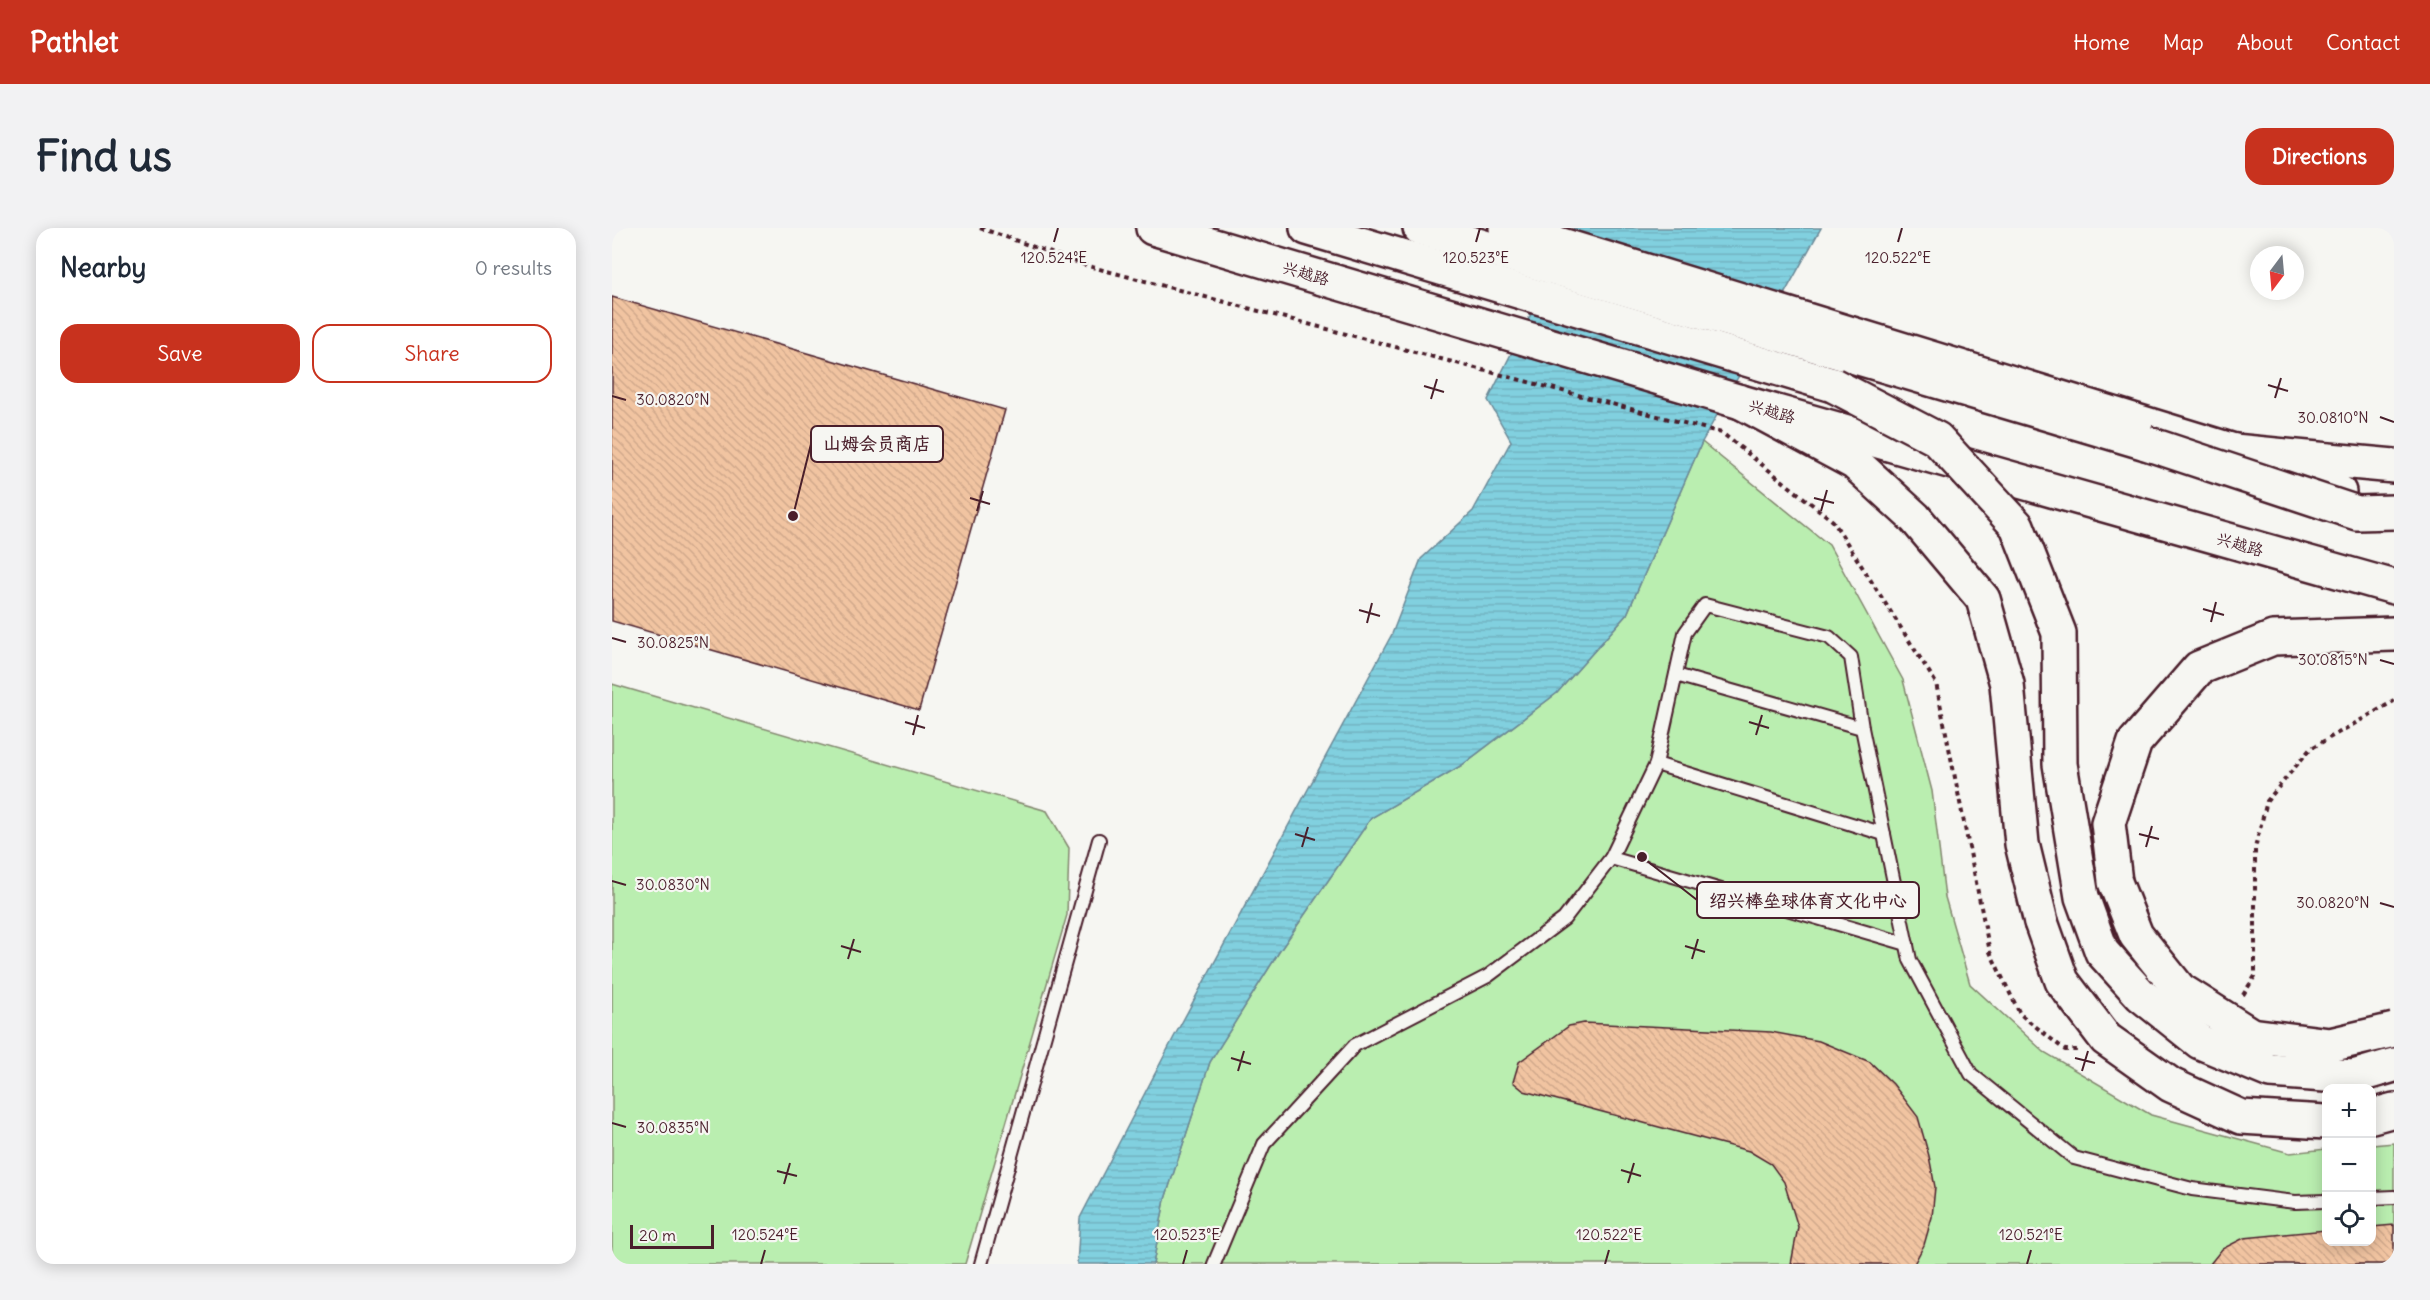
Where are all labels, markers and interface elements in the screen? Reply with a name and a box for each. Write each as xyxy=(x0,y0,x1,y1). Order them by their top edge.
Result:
text: Pathlet xyxy=(30,24,119,60)
text: Home xyxy=(2073,29,2130,56)
text: Map xyxy=(2163,29,2204,56)
text: About xyxy=(2237,29,2293,56)
text: Contact xyxy=(2326,29,2400,56)
button: Directions xyxy=(2245,128,2394,185)
text: Find us xyxy=(36,130,172,182)
north arrow xyxy=(2250,246,2304,300)
text: 120.524°E xyxy=(1021,248,1087,267)
text: 120.523°E xyxy=(1443,248,1509,267)
text: 120.522°E xyxy=(1865,248,1931,267)
text: Nearby xyxy=(60,251,146,284)
text: 0 results xyxy=(475,255,552,280)
street label: 兴越路 xyxy=(1280,257,1332,289)
button: Save xyxy=(60,324,300,383)
button: Share xyxy=(312,324,552,383)
text: 30.0820°N xyxy=(636,390,710,409)
street label: 兴越路 xyxy=(1746,395,1798,427)
text: 30.0810°N xyxy=(2297,408,2369,427)
callout: 山姆会员商店 xyxy=(811,426,943,462)
text: 山姆会员商店 xyxy=(823,432,931,455)
street label: 兴越路 xyxy=(2214,528,2266,560)
text: 30.0825°N xyxy=(637,633,709,652)
text: 30.0815°N xyxy=(2298,650,2368,669)
text: 30.0830°N xyxy=(636,875,710,894)
callout: 绍兴棒垒球体育文化中心 xyxy=(1697,882,1919,918)
text: 绍兴棒垒球体育文化中心 xyxy=(1709,889,1907,912)
text: 30.0820°N xyxy=(2296,893,2370,912)
map controls xyxy=(2322,1084,2376,1246)
button: + xyxy=(2322,1084,2376,1138)
text: 30.0835°N xyxy=(637,1118,709,1137)
button: − xyxy=(2322,1138,2376,1192)
button: locate xyxy=(2322,1192,2376,1246)
scale bar xyxy=(630,1222,714,1250)
text: 20 m xyxy=(639,1225,676,1245)
text: 120.524°E xyxy=(732,1225,798,1244)
text: 120.523°E xyxy=(1154,1225,1220,1244)
text: 120.522°E xyxy=(1576,1225,1642,1244)
text: 120.521°E xyxy=(1999,1225,2063,1244)

